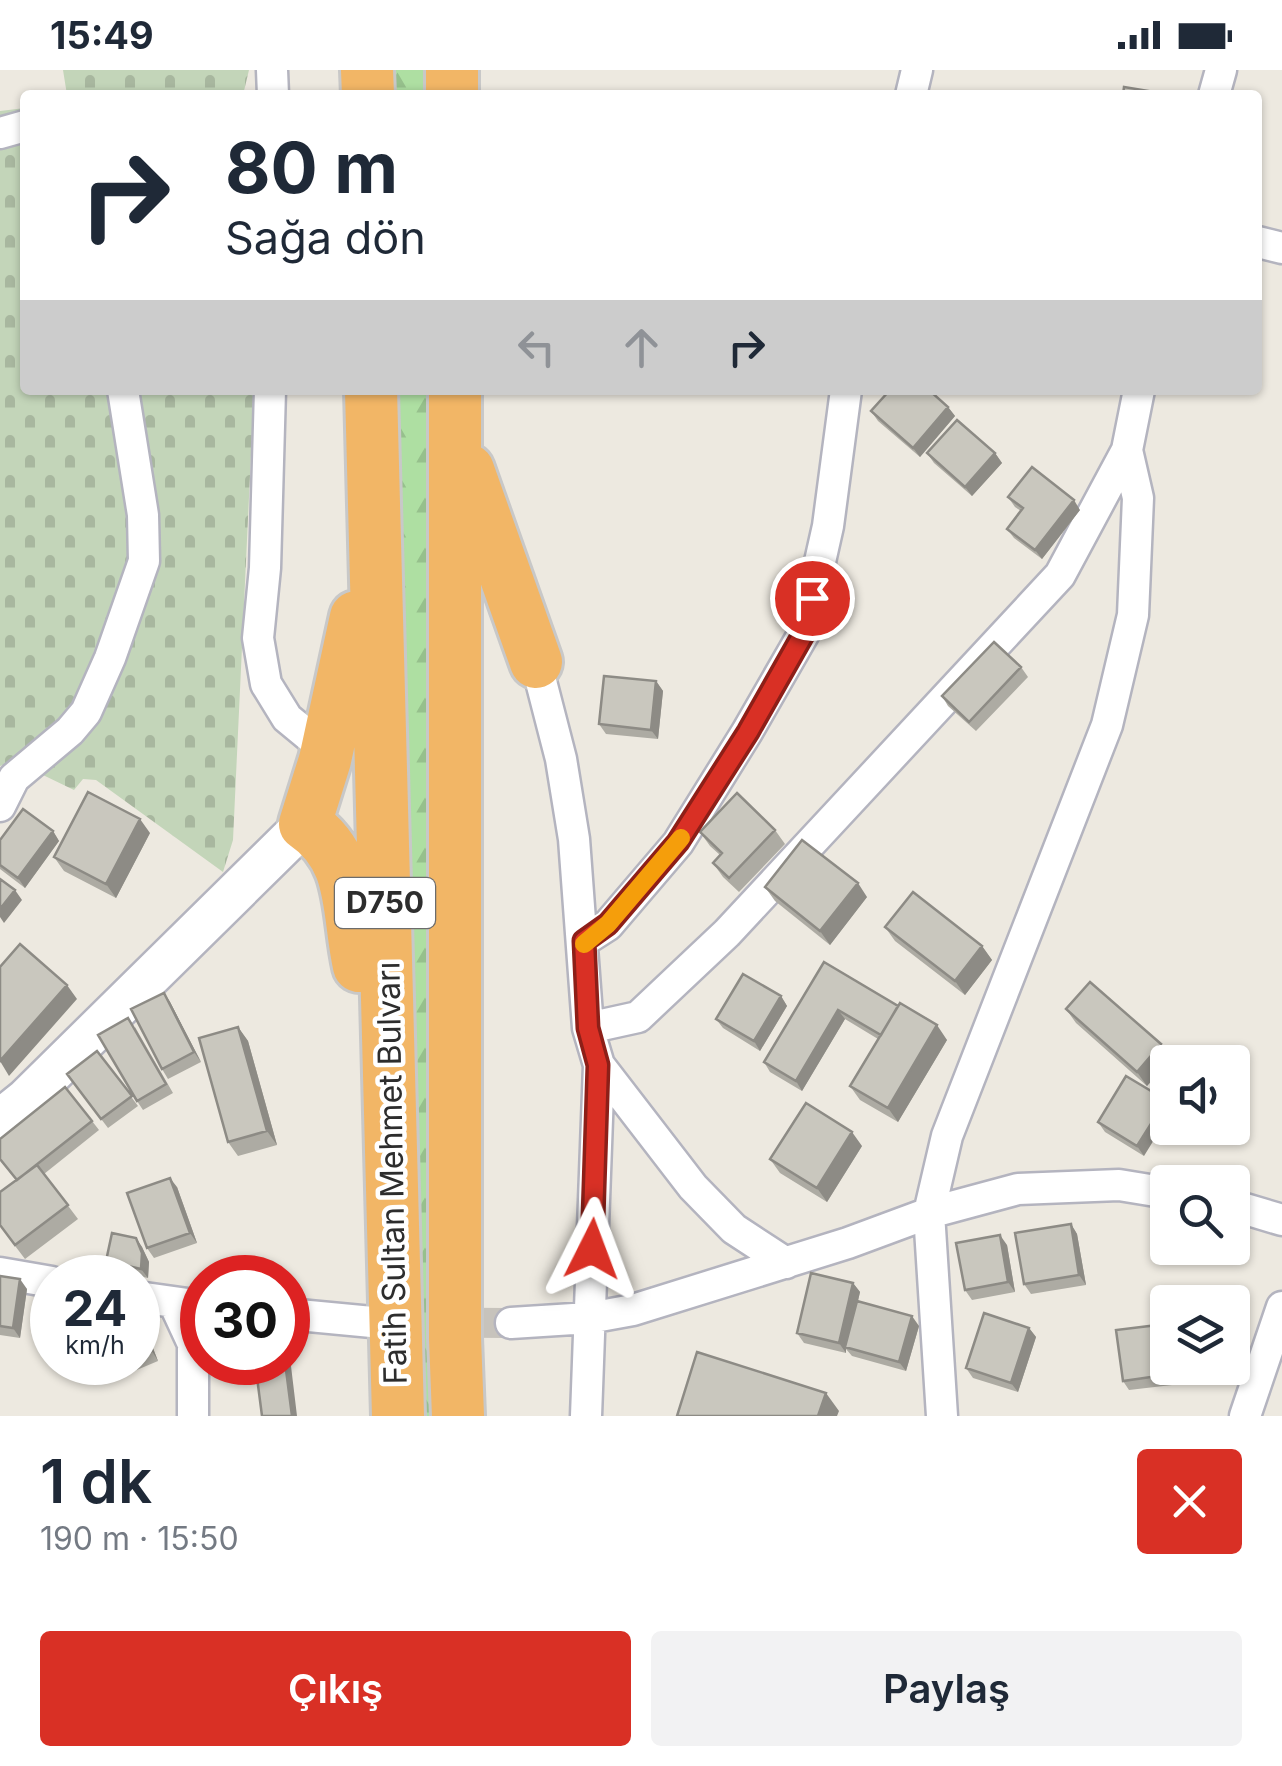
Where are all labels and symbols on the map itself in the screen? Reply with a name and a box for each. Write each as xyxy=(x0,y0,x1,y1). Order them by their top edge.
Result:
pin xyxy=(770,556,855,641)
road number: D750 xyxy=(335,878,435,928)
street label: Fatih Sultan Mehmet Bulvarı xyxy=(368,961,415,1385)
position arrow xyxy=(540,1197,644,1301)
speed limit sign: 30 xyxy=(180,1255,310,1385)

